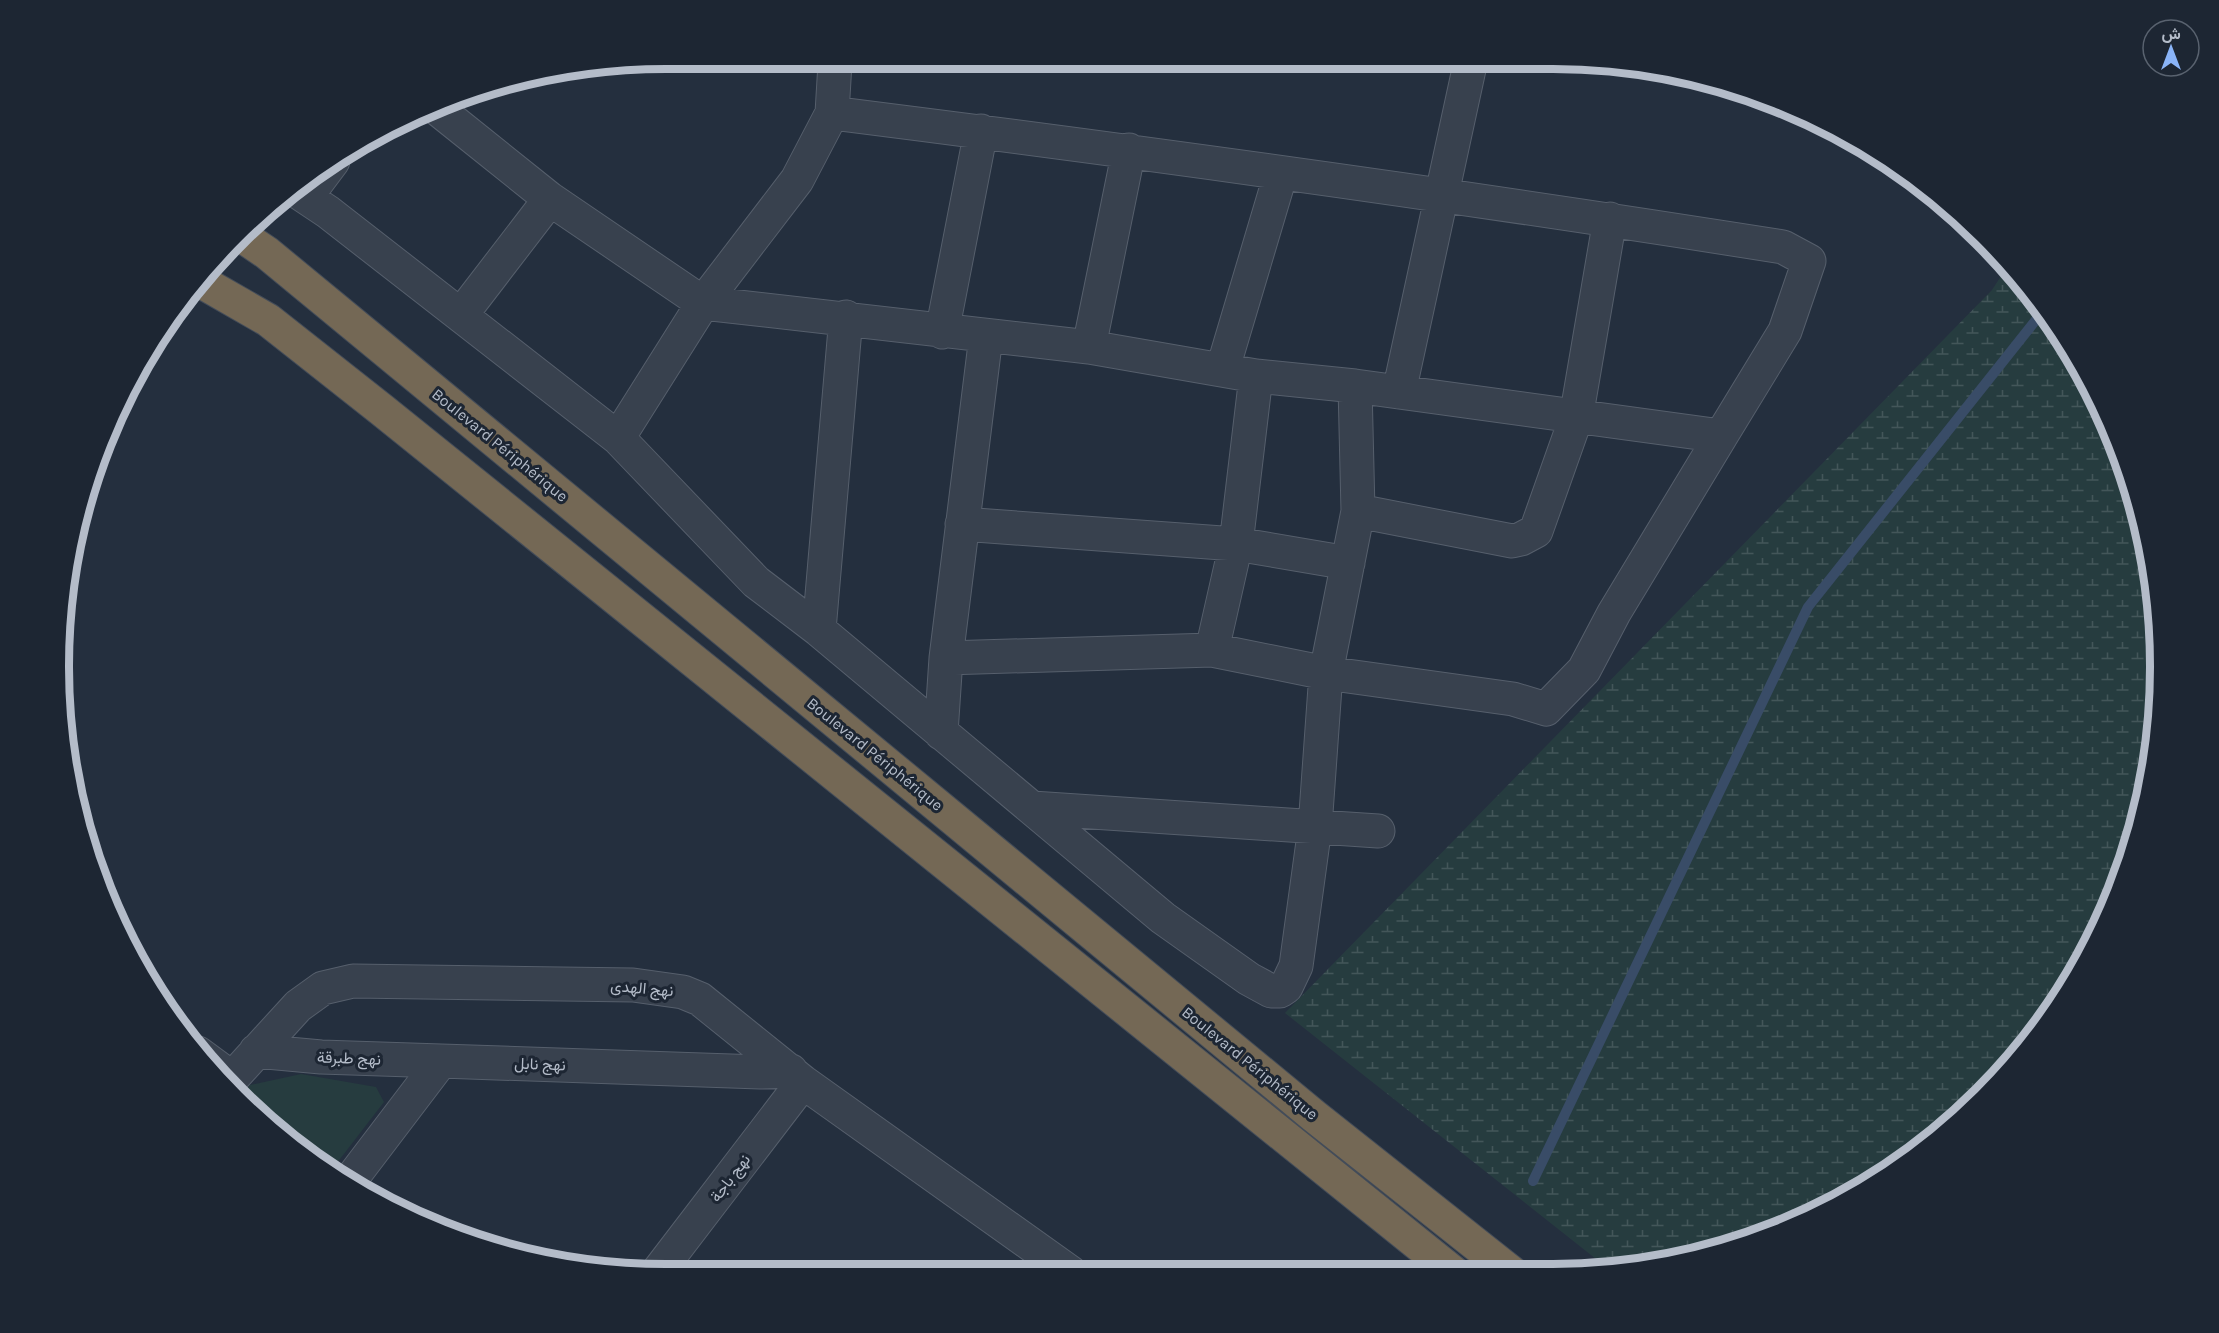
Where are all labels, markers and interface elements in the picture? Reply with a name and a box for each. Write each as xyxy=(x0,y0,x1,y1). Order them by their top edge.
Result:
north arrow xyxy=(2141,18,2201,78)
text: ش xyxy=(2161,24,2181,43)
street label: Boulevard Périphérique xyxy=(428,384,572,506)
street label: Boulevard Périphérique xyxy=(803,693,947,815)
street label: نهج الهدى xyxy=(609,976,674,1002)
street label: Boulevard Périphérique xyxy=(1178,1002,1322,1124)
street label: نهج طبرقة xyxy=(317,1047,381,1071)
street label: نهج نابل xyxy=(514,1054,566,1076)
street label: نهج باجة xyxy=(706,1150,756,1207)

